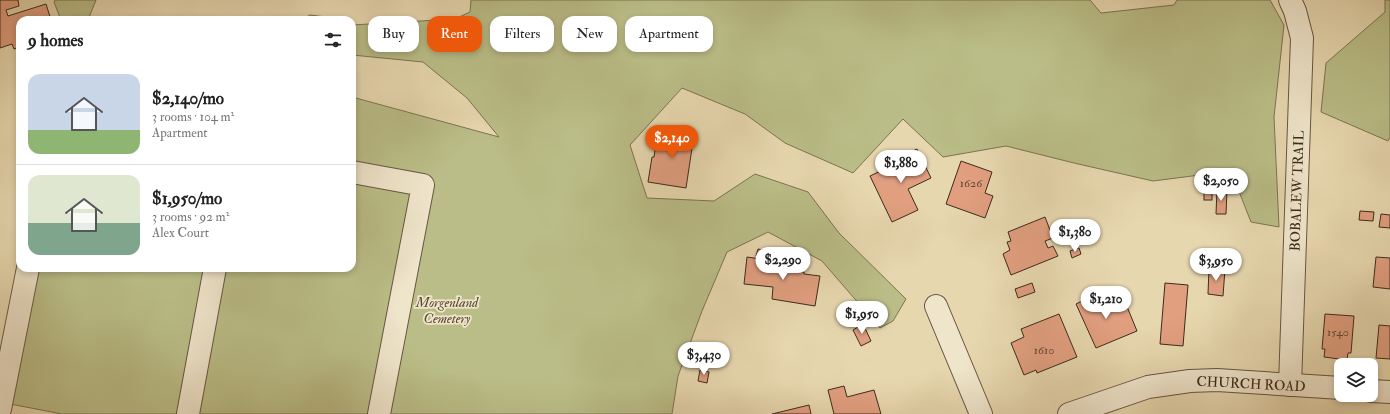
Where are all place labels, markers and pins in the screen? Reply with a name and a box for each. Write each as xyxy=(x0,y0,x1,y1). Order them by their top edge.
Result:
pin: $2,140 xyxy=(639,125,705,159)
pin: $1,880 xyxy=(868,150,934,184)
pin: $2,050 xyxy=(1188,168,1254,202)
pin: $1,380 xyxy=(1042,219,1108,253)
pin: $2,290 xyxy=(750,247,816,281)
pin: $3,950 xyxy=(1183,248,1249,282)
pin: $1,210 xyxy=(1073,286,1139,320)
pin: $1,950 xyxy=(829,301,895,335)
pin: $3,430 xyxy=(671,342,737,376)

